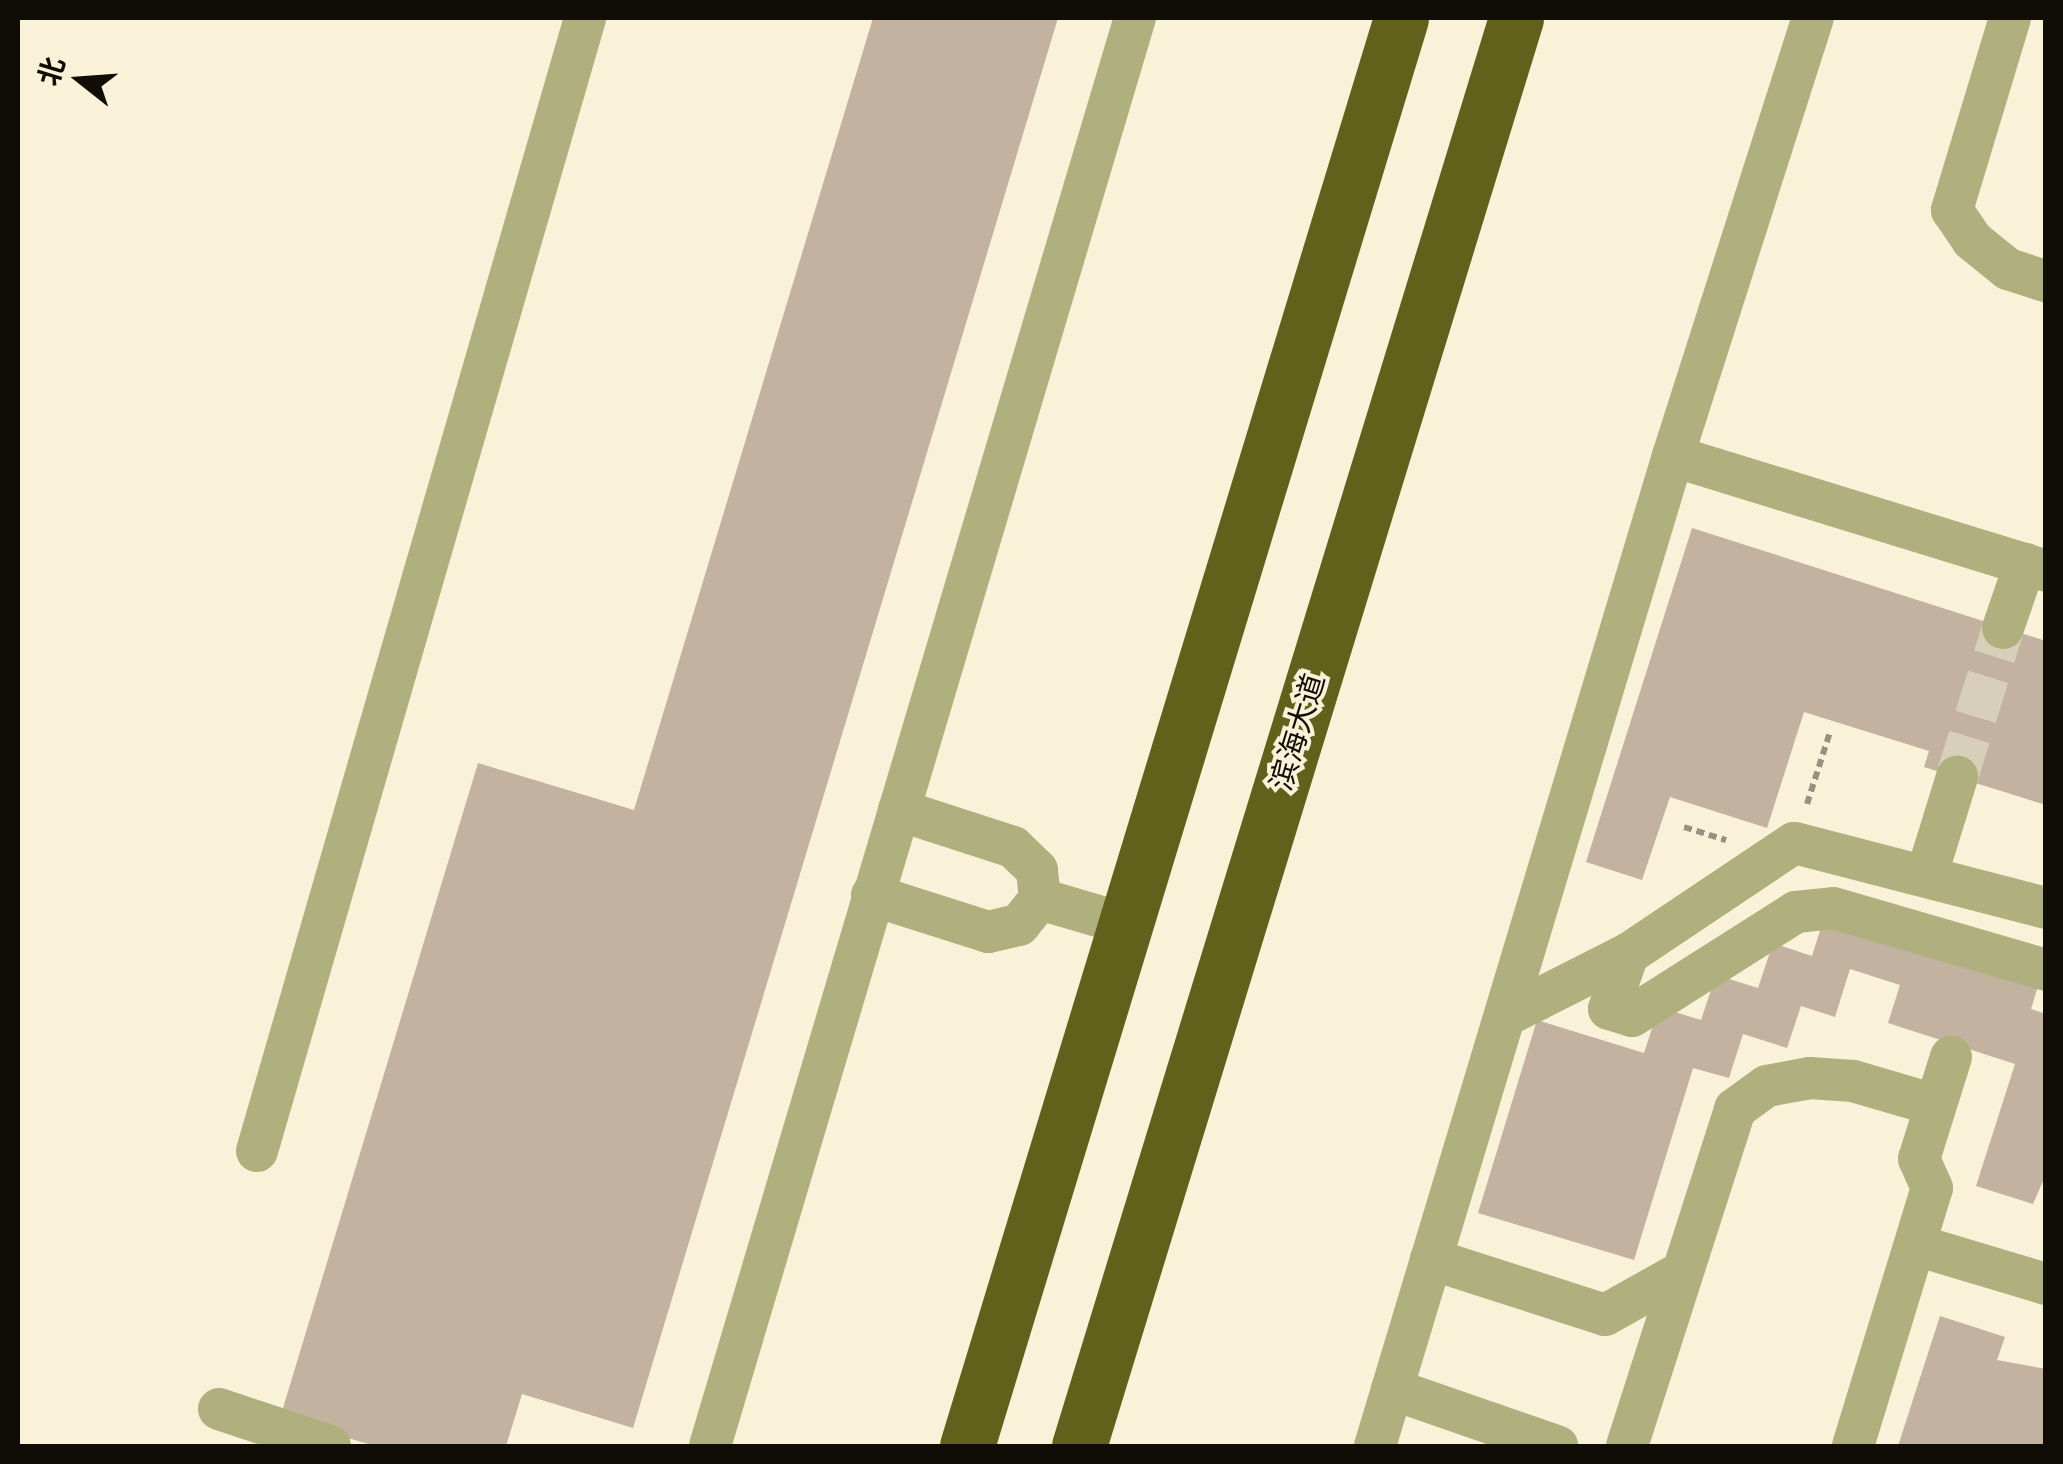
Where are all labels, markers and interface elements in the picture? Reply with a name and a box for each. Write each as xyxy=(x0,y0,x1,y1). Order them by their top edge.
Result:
north arrow xyxy=(30,30,130,130)
text: 北 xyxy=(31,53,72,90)
street label: 滨海大道 xyxy=(1263,669,1333,795)

